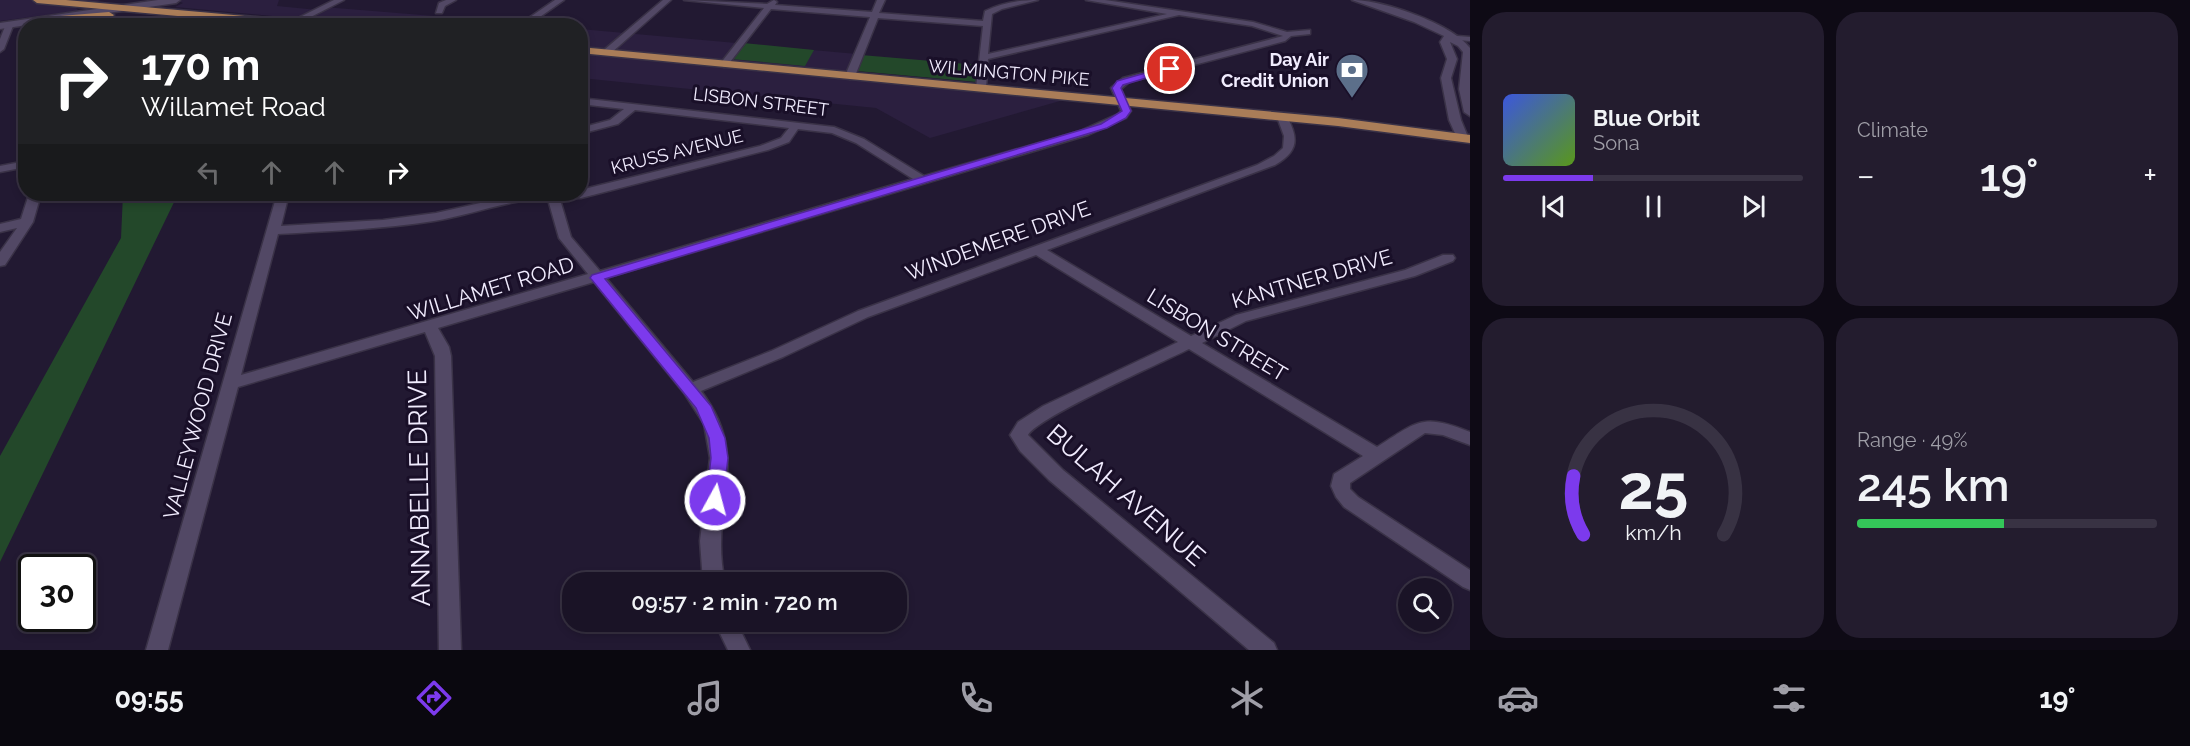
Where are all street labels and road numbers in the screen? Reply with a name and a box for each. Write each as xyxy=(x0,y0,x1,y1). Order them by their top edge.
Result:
street label: WILMINGTON PIKE xyxy=(928,55,1090,90)
street label: LISBON STREET xyxy=(692,83,830,120)
street label: KRUSS AVENUE xyxy=(609,125,745,178)
street label: WINDEMERE DRIVE xyxy=(902,195,1094,286)
street label: KANTNER DRIVE xyxy=(1229,244,1395,313)
street label: WILLAMET ROAD xyxy=(405,251,577,326)
street label: LISBON STREET xyxy=(1143,283,1292,386)
street label: VALLEYWOOD DRIVE xyxy=(158,310,237,522)
street label: ANNABELLE DRIVE xyxy=(402,369,436,607)
street label: BULAH AVENUE xyxy=(1041,418,1211,572)

